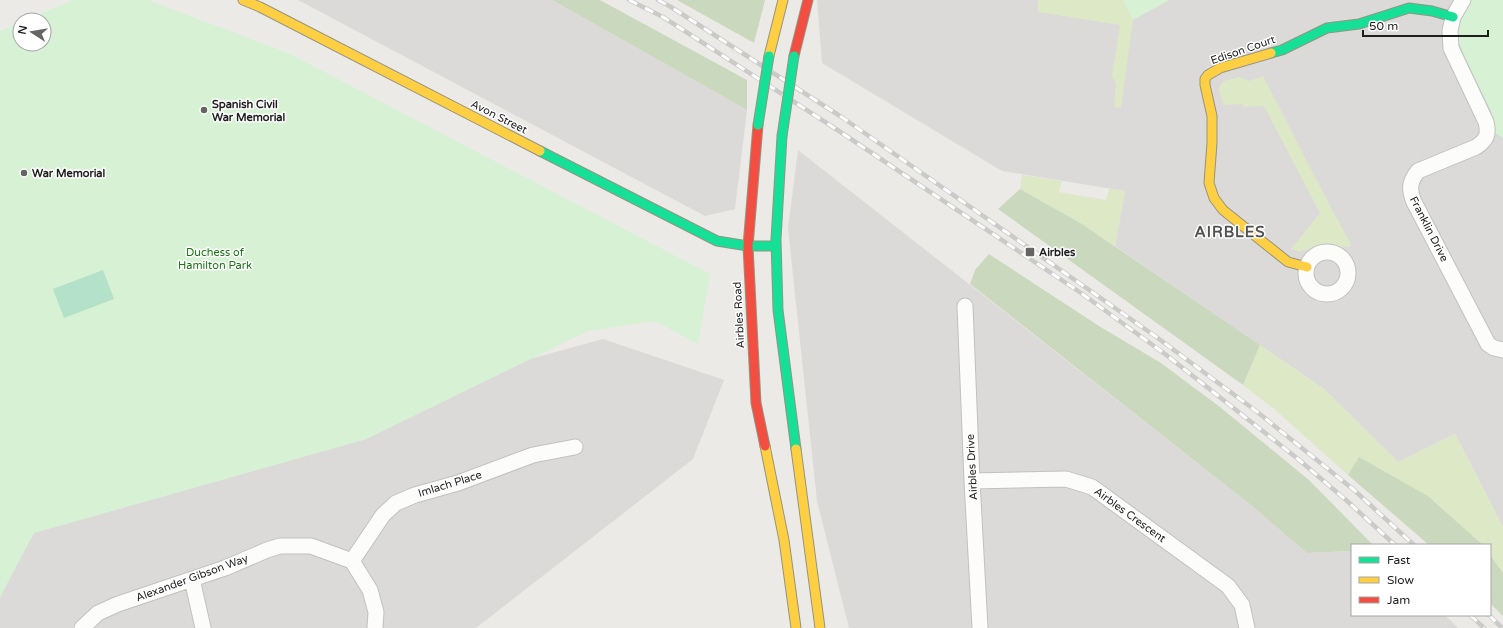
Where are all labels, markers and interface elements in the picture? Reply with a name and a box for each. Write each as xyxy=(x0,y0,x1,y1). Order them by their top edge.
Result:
north arrow xyxy=(12,12,52,52)
scale bar xyxy=(1363,12,1488,38)
text: 50 m xyxy=(1369,19,1398,33)
text: N xyxy=(15,24,30,36)
street label: Edison Court xyxy=(1209,33,1277,67)
street label: Avon Street xyxy=(469,97,529,137)
place label: Spanish Civil War Memorial xyxy=(212,98,286,124)
marker: Spanish Civil War Memorial xyxy=(199,105,209,115)
place label: War Memorial xyxy=(32,167,106,180)
marker: War Memorial xyxy=(19,168,29,178)
street label: Franklin Drive xyxy=(1407,194,1451,264)
district label: AIRBLES xyxy=(1195,223,1266,241)
park label: Duchess of Hamilton Park xyxy=(178,246,252,272)
marker: Airbles xyxy=(1024,246,1036,258)
place label: Airbles xyxy=(1039,246,1076,259)
street label: Airbles Road xyxy=(731,281,747,349)
street label: Airbles Drive xyxy=(964,434,980,500)
street label: Imlach Place xyxy=(417,468,483,500)
street label: Airbles Crescent xyxy=(1092,485,1168,545)
legend xyxy=(1351,544,1491,616)
street label: Alexander Gibson Way xyxy=(134,552,250,604)
text: Fast xyxy=(1387,553,1411,567)
text: Slow xyxy=(1387,573,1414,587)
text: Jam xyxy=(1387,593,1410,607)

